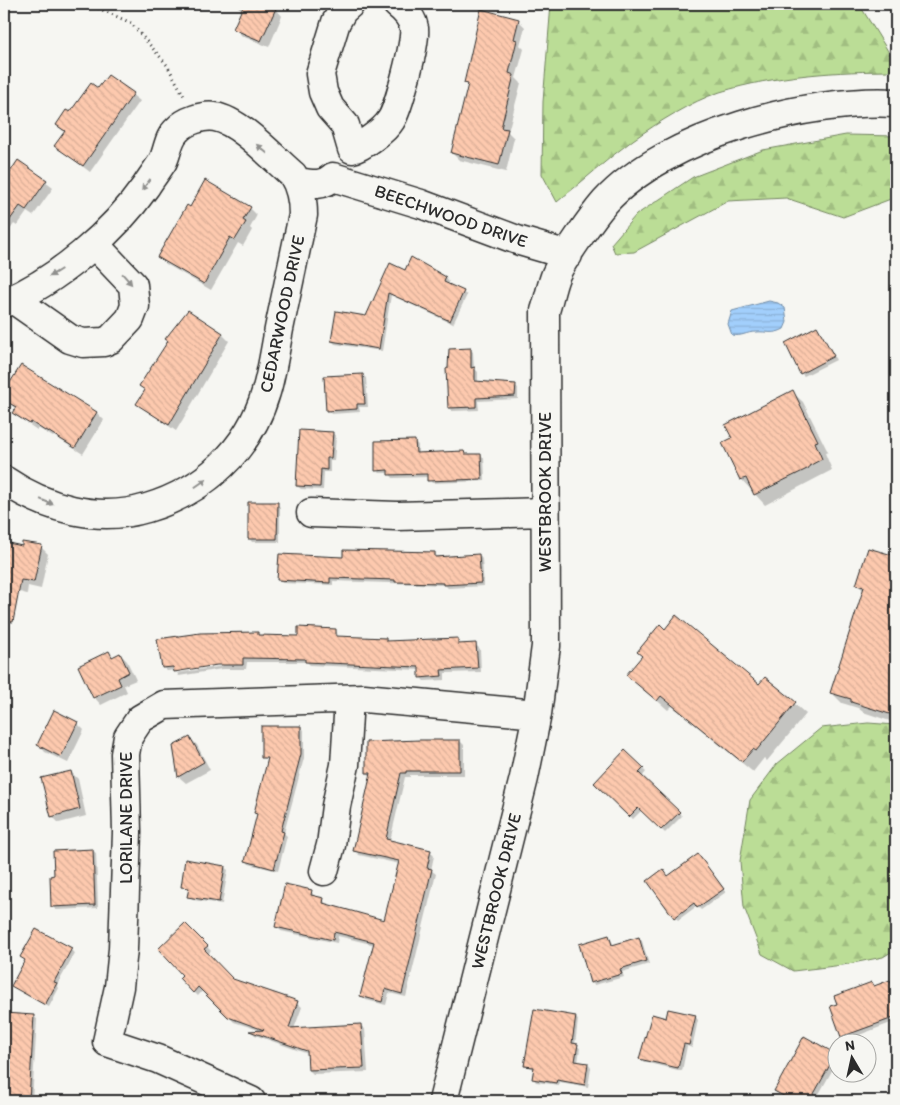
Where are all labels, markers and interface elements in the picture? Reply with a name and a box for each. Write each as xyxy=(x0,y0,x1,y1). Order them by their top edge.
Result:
one-way arrow xyxy=(255,143,268,154)
one-way arrow xyxy=(141,178,151,192)
street label: BEECHWOOD DRIVE xyxy=(372,179,531,253)
street label: CEDARWOOD DRIVE xyxy=(255,233,309,395)
one-way arrow xyxy=(48,269,61,278)
one-way arrow xyxy=(121,273,133,285)
street label: WESTBROOK DRIVE xyxy=(534,412,556,572)
one-way arrow xyxy=(194,478,208,488)
one-way arrow xyxy=(40,499,54,507)
street label: LORILANE DRIVE xyxy=(115,752,137,884)
street label: WESTBROOK DRIVE xyxy=(466,811,526,971)
north arrow xyxy=(828,1032,878,1082)
text: N xyxy=(844,1037,856,1055)

